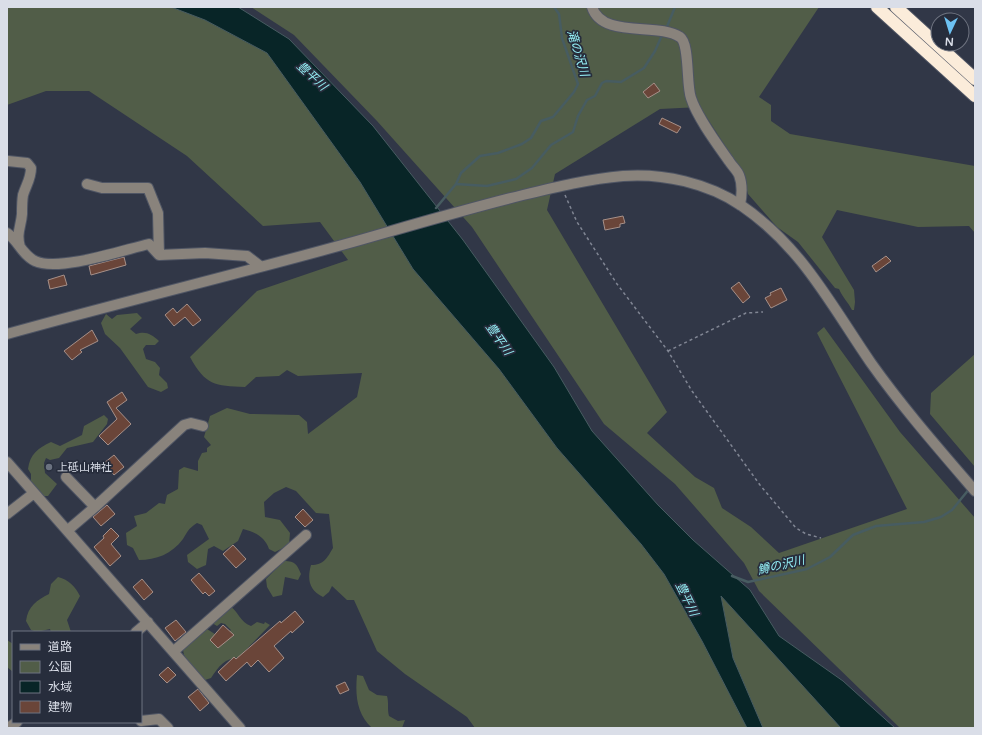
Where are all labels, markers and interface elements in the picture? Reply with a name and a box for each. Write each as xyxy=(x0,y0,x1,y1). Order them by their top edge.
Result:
north arrow xyxy=(930,12,970,52)
water label: 滝の沢川 xyxy=(564,28,592,80)
text: N xyxy=(944,35,954,48)
water label: 豊平川 xyxy=(294,59,331,95)
water label: 豊平川 xyxy=(483,320,516,359)
place label: 上砥山神社 xyxy=(57,461,112,474)
marker: 上砥山神社 xyxy=(44,462,54,472)
water label: 鱒の沢川 xyxy=(756,552,808,577)
water label: 豊平川 xyxy=(673,580,702,620)
legend xyxy=(12,631,142,723)
text: 道路 xyxy=(48,640,72,654)
text: 公園 xyxy=(48,660,72,674)
text: 水域 xyxy=(48,680,72,694)
text: 建物 xyxy=(48,700,72,714)

